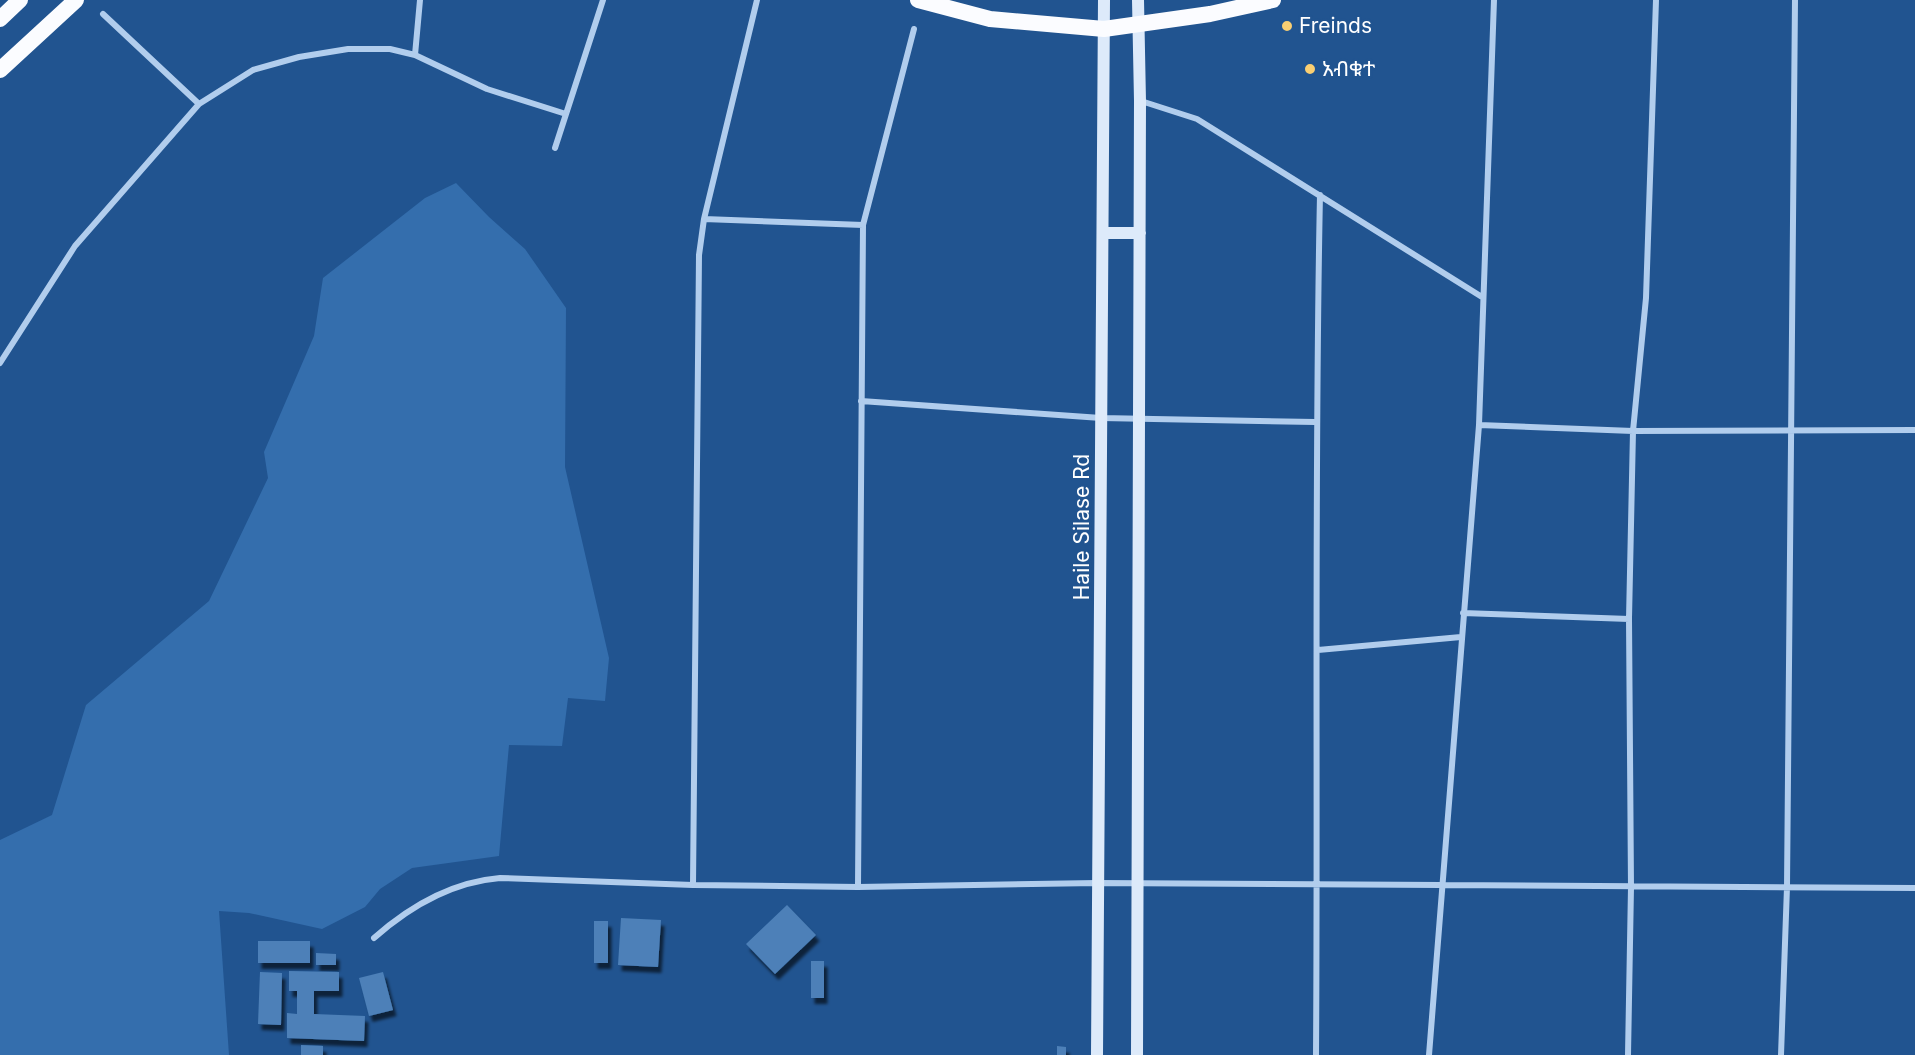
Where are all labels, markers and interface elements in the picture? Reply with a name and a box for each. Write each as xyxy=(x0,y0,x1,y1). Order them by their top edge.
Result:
place label: Freinds xyxy=(1299,13,1372,38)
marker: Freinds xyxy=(1280,19,1294,33)
place label: አብቁተ xyxy=(1322,56,1376,81)
marker: አብቁተ xyxy=(1303,62,1317,76)
street label: Haile Silase Rd xyxy=(1069,454,1094,600)

